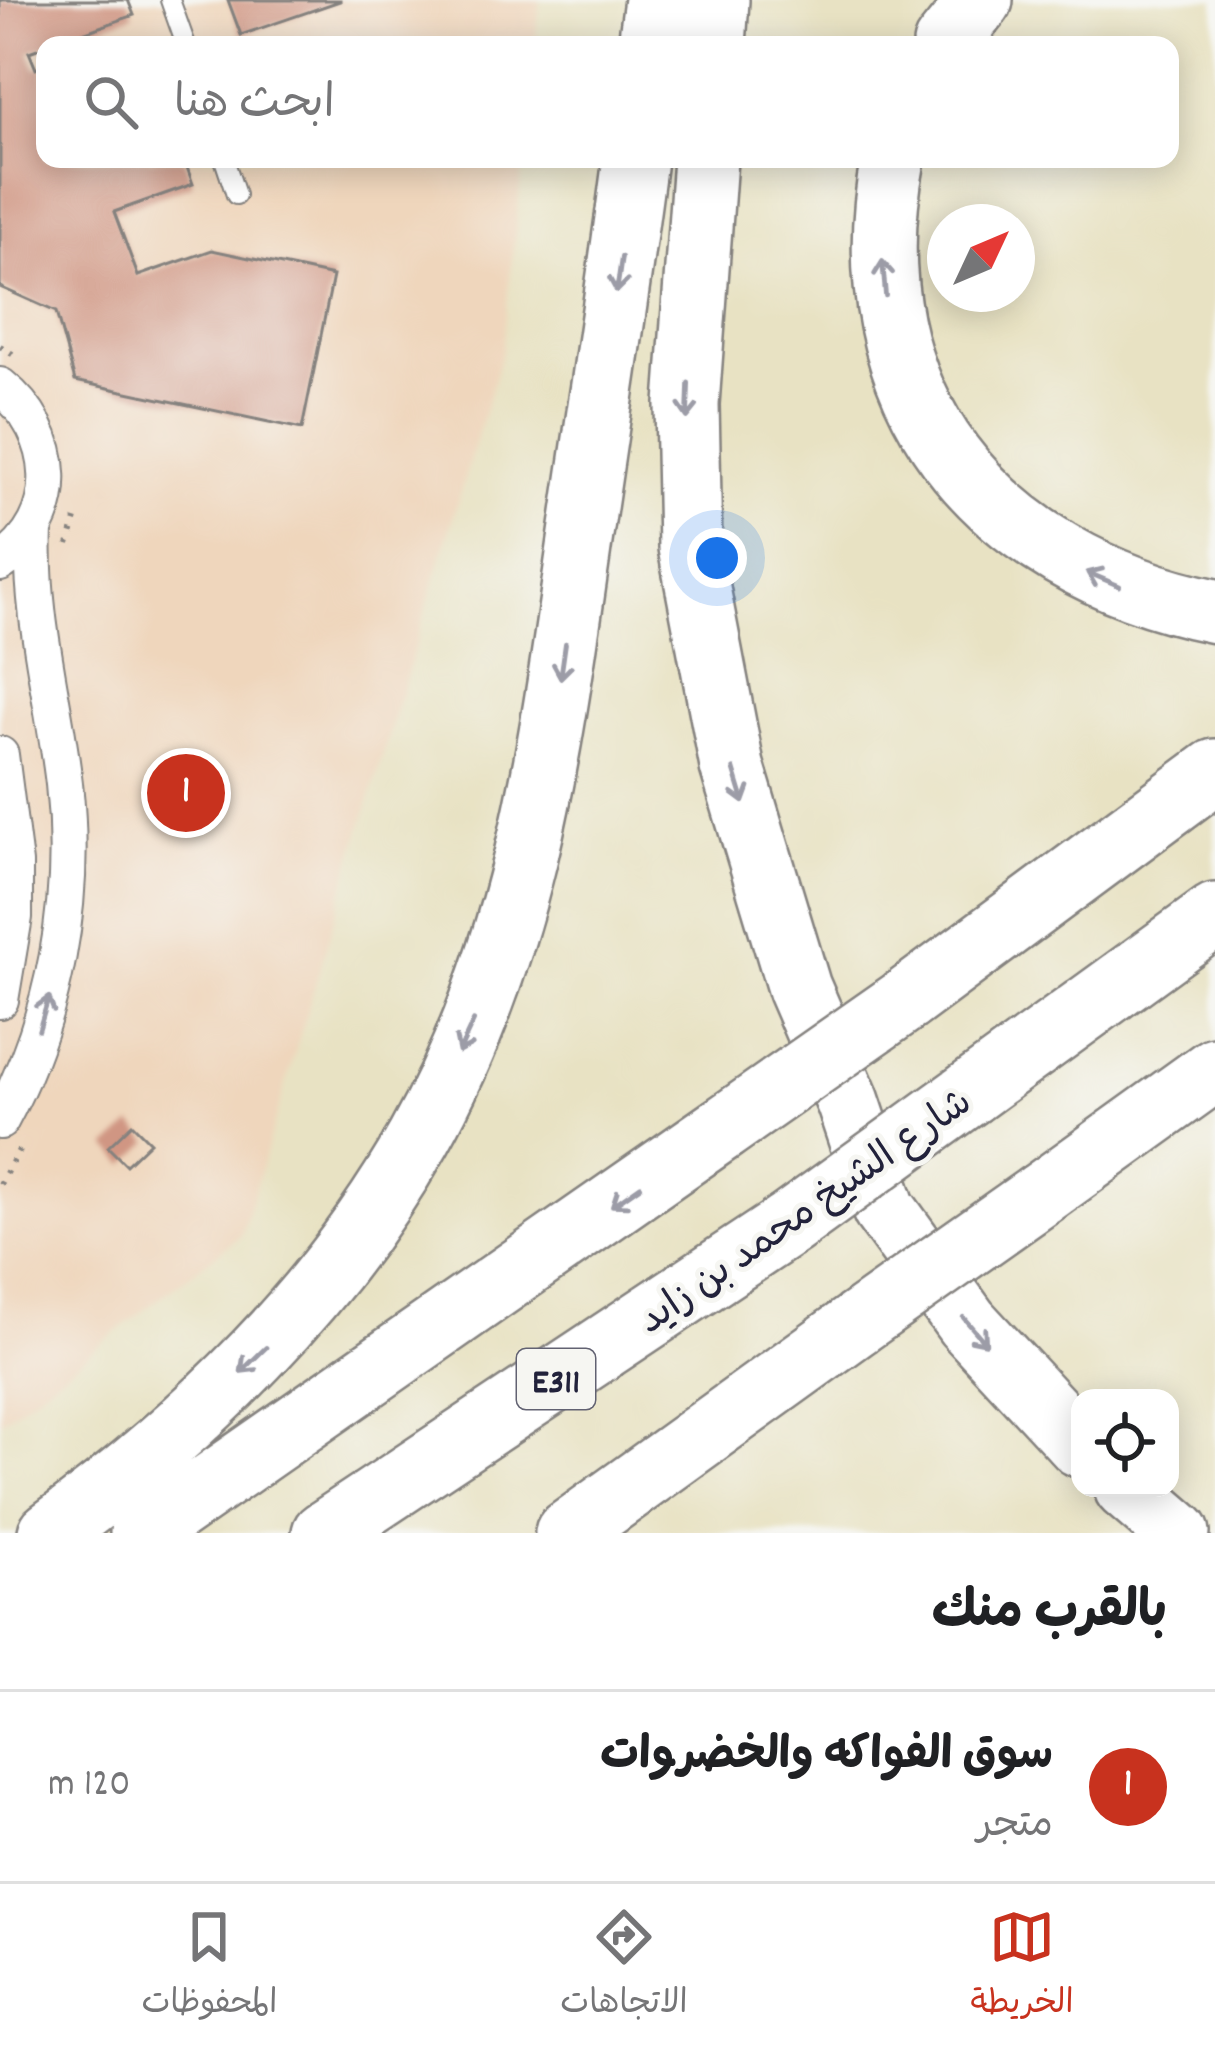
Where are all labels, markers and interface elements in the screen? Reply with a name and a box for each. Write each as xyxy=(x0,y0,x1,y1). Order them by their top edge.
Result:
search box xyxy=(36,36,1179,168)
icon: search xyxy=(78,69,144,135)
text: ابحث هنا xyxy=(174,74,335,138)
north arrow xyxy=(927,204,1035,312)
one-way arrow xyxy=(607,255,630,294)
one-way arrow xyxy=(873,260,896,299)
one-way arrow xyxy=(677,381,700,420)
your location xyxy=(687,528,747,588)
one-way arrow xyxy=(1086,566,1122,588)
one-way arrow xyxy=(551,641,574,680)
pin: 1 xyxy=(147,748,225,838)
one-way arrow xyxy=(729,766,751,804)
one-way arrow xyxy=(34,995,56,1033)
one-way arrow xyxy=(453,1018,475,1054)
street label: شارع الشيخ محمد بن زايد xyxy=(628,1078,985,1351)
one-way arrow xyxy=(609,1183,643,1208)
one-way arrow xyxy=(961,1315,988,1346)
one-way arrow xyxy=(239,1346,268,1374)
road number: E311 xyxy=(517,1349,595,1409)
map controls xyxy=(1071,1389,1179,1497)
button: locate xyxy=(1071,1389,1179,1497)
text: بالقرب منك xyxy=(932,1579,1167,1651)
text: سوق الفواكه والخضروات xyxy=(600,1726,1053,1790)
text: 120 m xyxy=(48,1759,131,1814)
text: 1 xyxy=(1124,1759,1132,1814)
text: متجر xyxy=(977,1800,1053,1855)
tab: المحفوظات xyxy=(141,1904,277,2030)
tab: الاتجاهات xyxy=(560,1904,688,2030)
tab: الخريطة xyxy=(971,1904,1074,2030)

